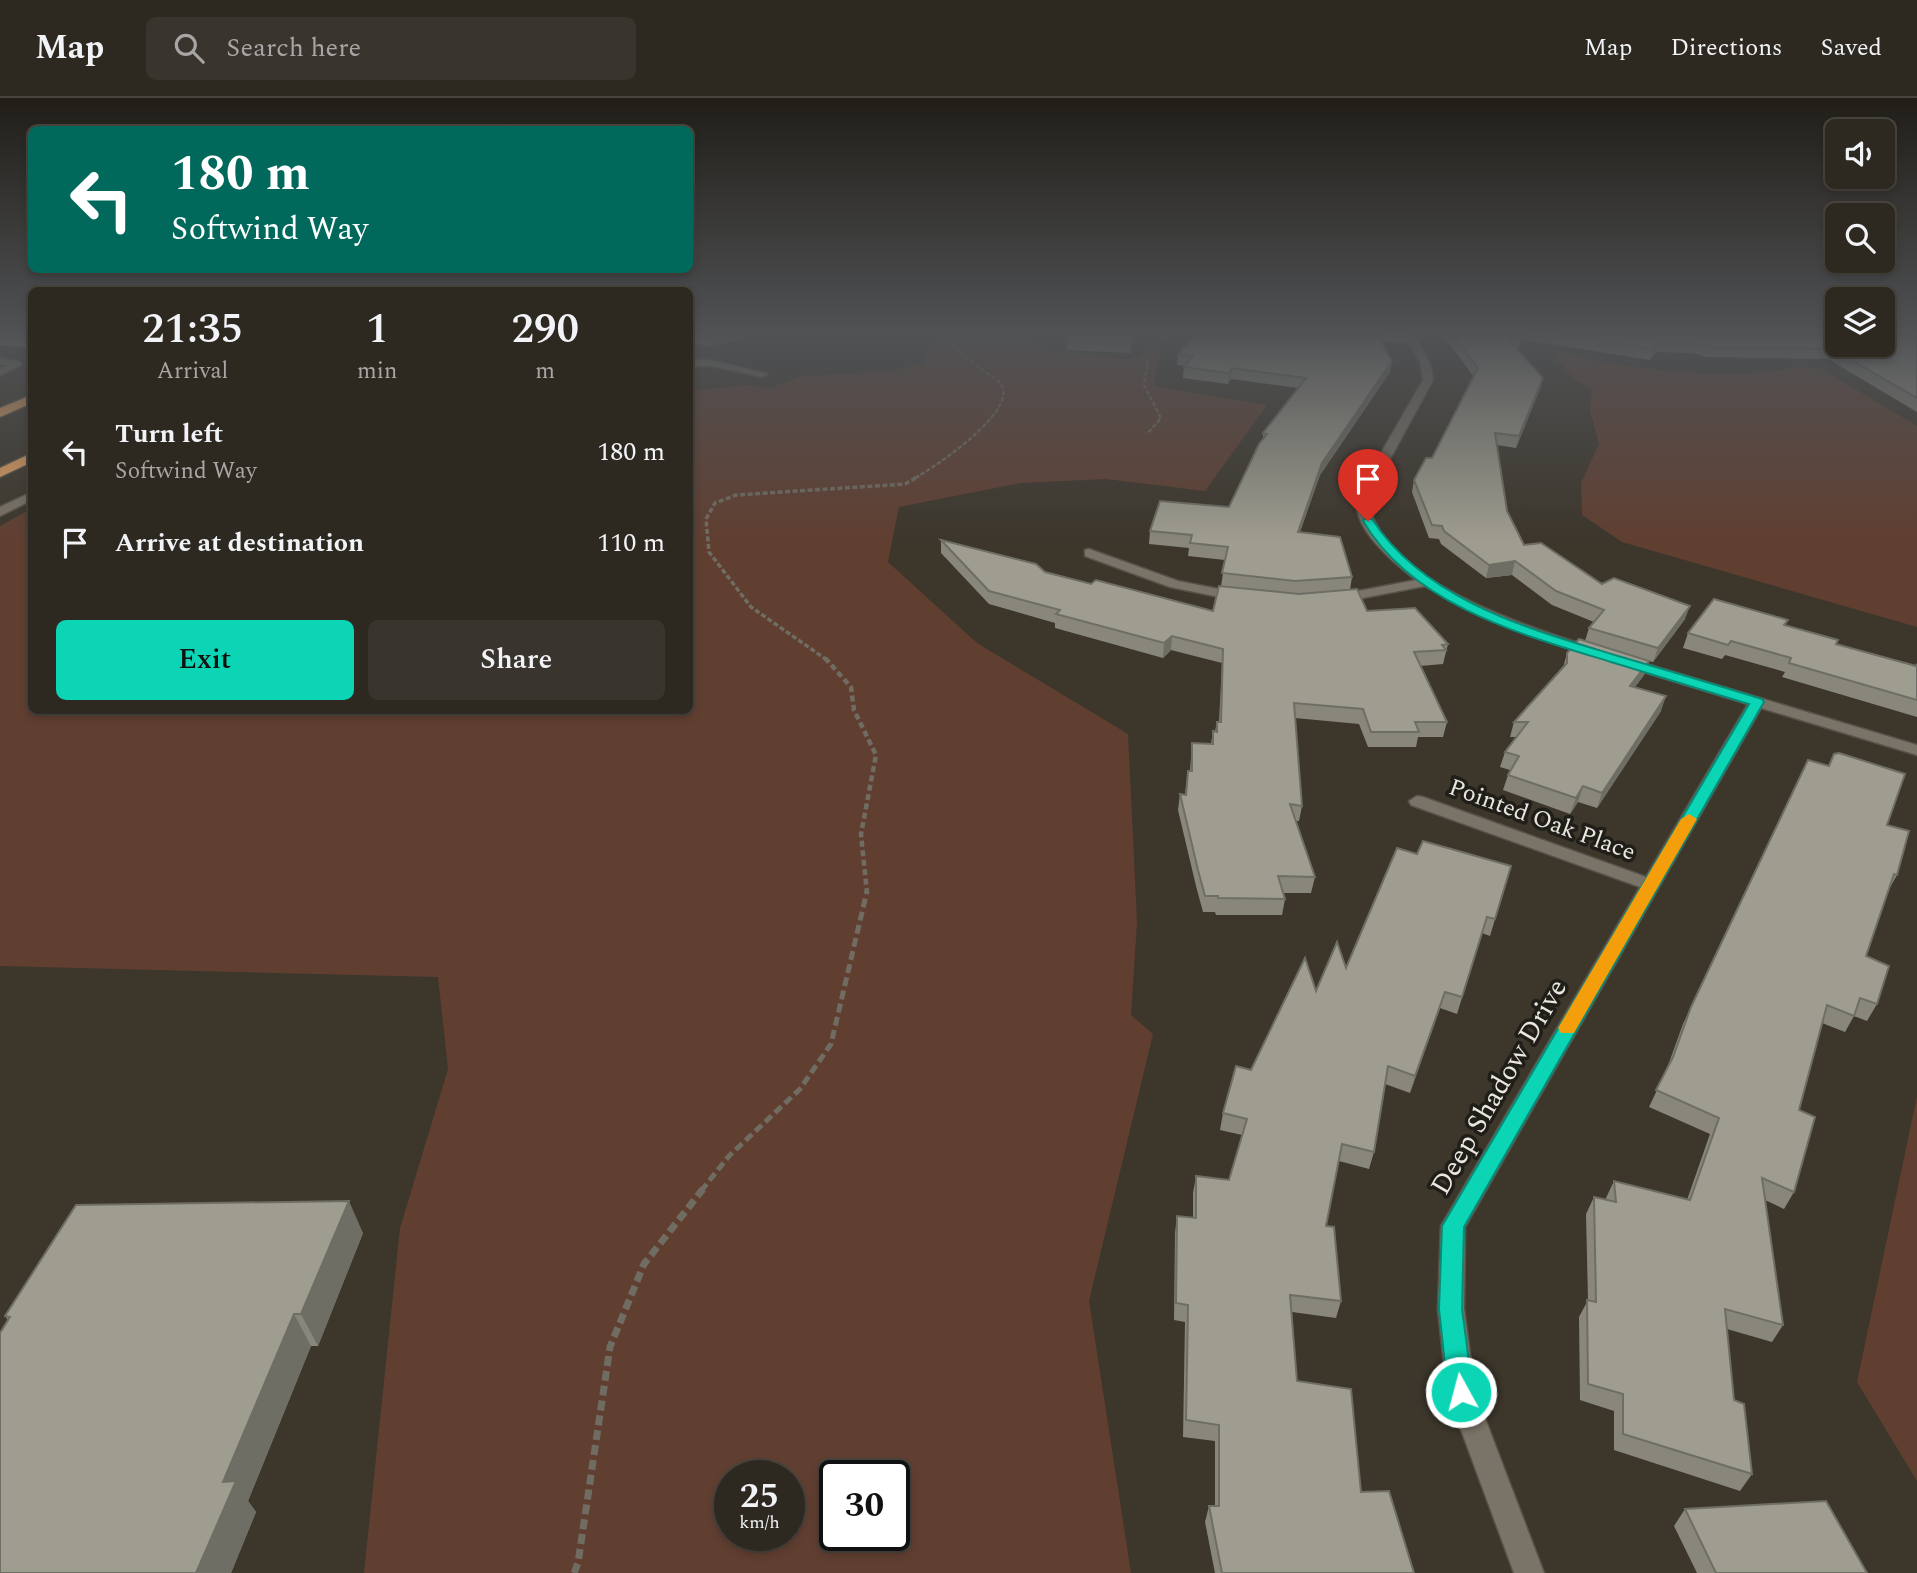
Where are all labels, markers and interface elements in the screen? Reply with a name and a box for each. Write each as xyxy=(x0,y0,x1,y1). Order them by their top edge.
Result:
search box xyxy=(146,17,636,80)
text: Map xyxy=(35,23,104,73)
text: Search here xyxy=(226,28,361,68)
icon: search xyxy=(170,29,208,67)
text: Map xyxy=(1584,30,1632,66)
text: Directions xyxy=(1670,30,1782,66)
text: Saved xyxy=(1820,30,1882,66)
map controls xyxy=(1825,119,1895,357)
button: sound xyxy=(1825,119,1895,189)
text: 180 m xyxy=(171,137,310,212)
icon: left xyxy=(56,154,147,245)
button: search xyxy=(1825,203,1895,273)
text: Softwind Way xyxy=(171,205,368,254)
button: layers xyxy=(1825,287,1895,357)
text: 21:35 xyxy=(142,298,243,361)
text: 1 xyxy=(366,298,388,361)
text: 290 xyxy=(511,298,579,361)
text: Arrival xyxy=(157,354,228,389)
text: min xyxy=(357,354,397,389)
text: m xyxy=(535,354,555,389)
text: Turn left xyxy=(115,414,223,454)
text: 180 m xyxy=(597,432,665,472)
icon: left xyxy=(56,433,94,471)
pin xyxy=(1338,449,1398,521)
text: Softwind Way xyxy=(115,454,257,489)
icon: arrive xyxy=(1349,460,1387,498)
text: Arrive at destination xyxy=(115,523,364,563)
text: 110 m xyxy=(597,523,665,563)
icon: arrive xyxy=(56,524,94,562)
button: Exit xyxy=(56,620,354,700)
button: Share xyxy=(368,620,665,700)
street label: Pointed Oak Place xyxy=(1444,769,1640,871)
street label: Deep Shadow Drive xyxy=(1419,971,1579,1203)
position arrow xyxy=(1424,1355,1498,1429)
speed limit sign: 30 xyxy=(819,1460,910,1551)
text: 25 xyxy=(740,1470,779,1523)
text: km/h xyxy=(739,1509,780,1536)

